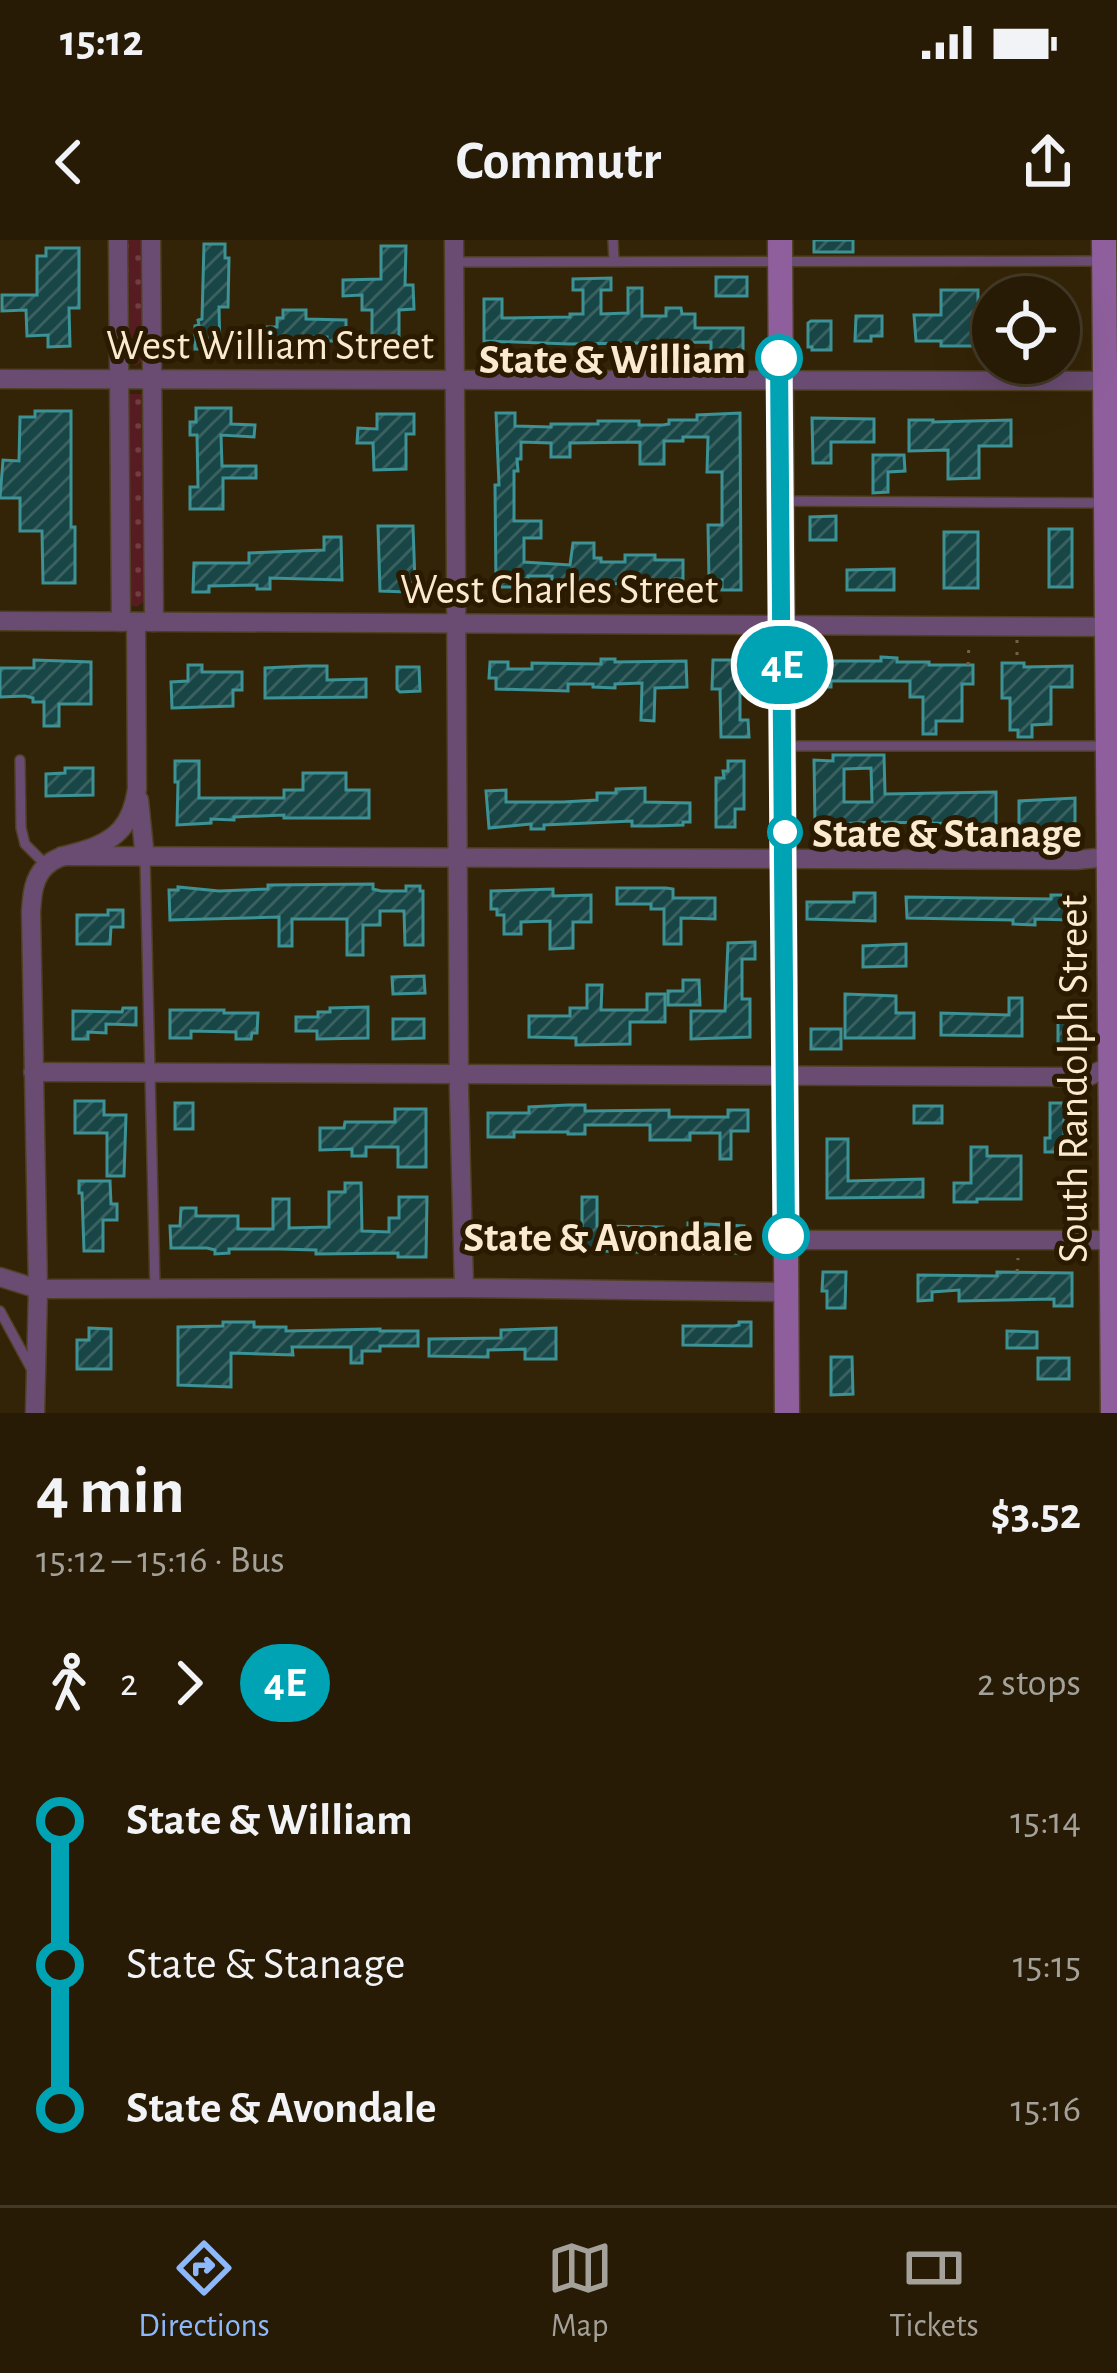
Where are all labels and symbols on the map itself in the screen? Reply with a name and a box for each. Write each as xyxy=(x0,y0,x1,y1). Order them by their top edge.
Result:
street label: West William Street xyxy=(106,325,434,367)
marker: State & William xyxy=(757,336,801,380)
place label: State & William xyxy=(479,339,746,381)
street label: West Charles Street xyxy=(400,569,718,611)
line badge: 4E xyxy=(728,626,836,704)
place label: State & Stanage xyxy=(812,813,1082,855)
marker: State & Stanage xyxy=(769,816,801,848)
street label: South Randolph Street xyxy=(1053,895,1095,1263)
marker: State & Avondale xyxy=(764,1214,808,1258)
place label: State & Avondale xyxy=(463,1217,753,1259)

